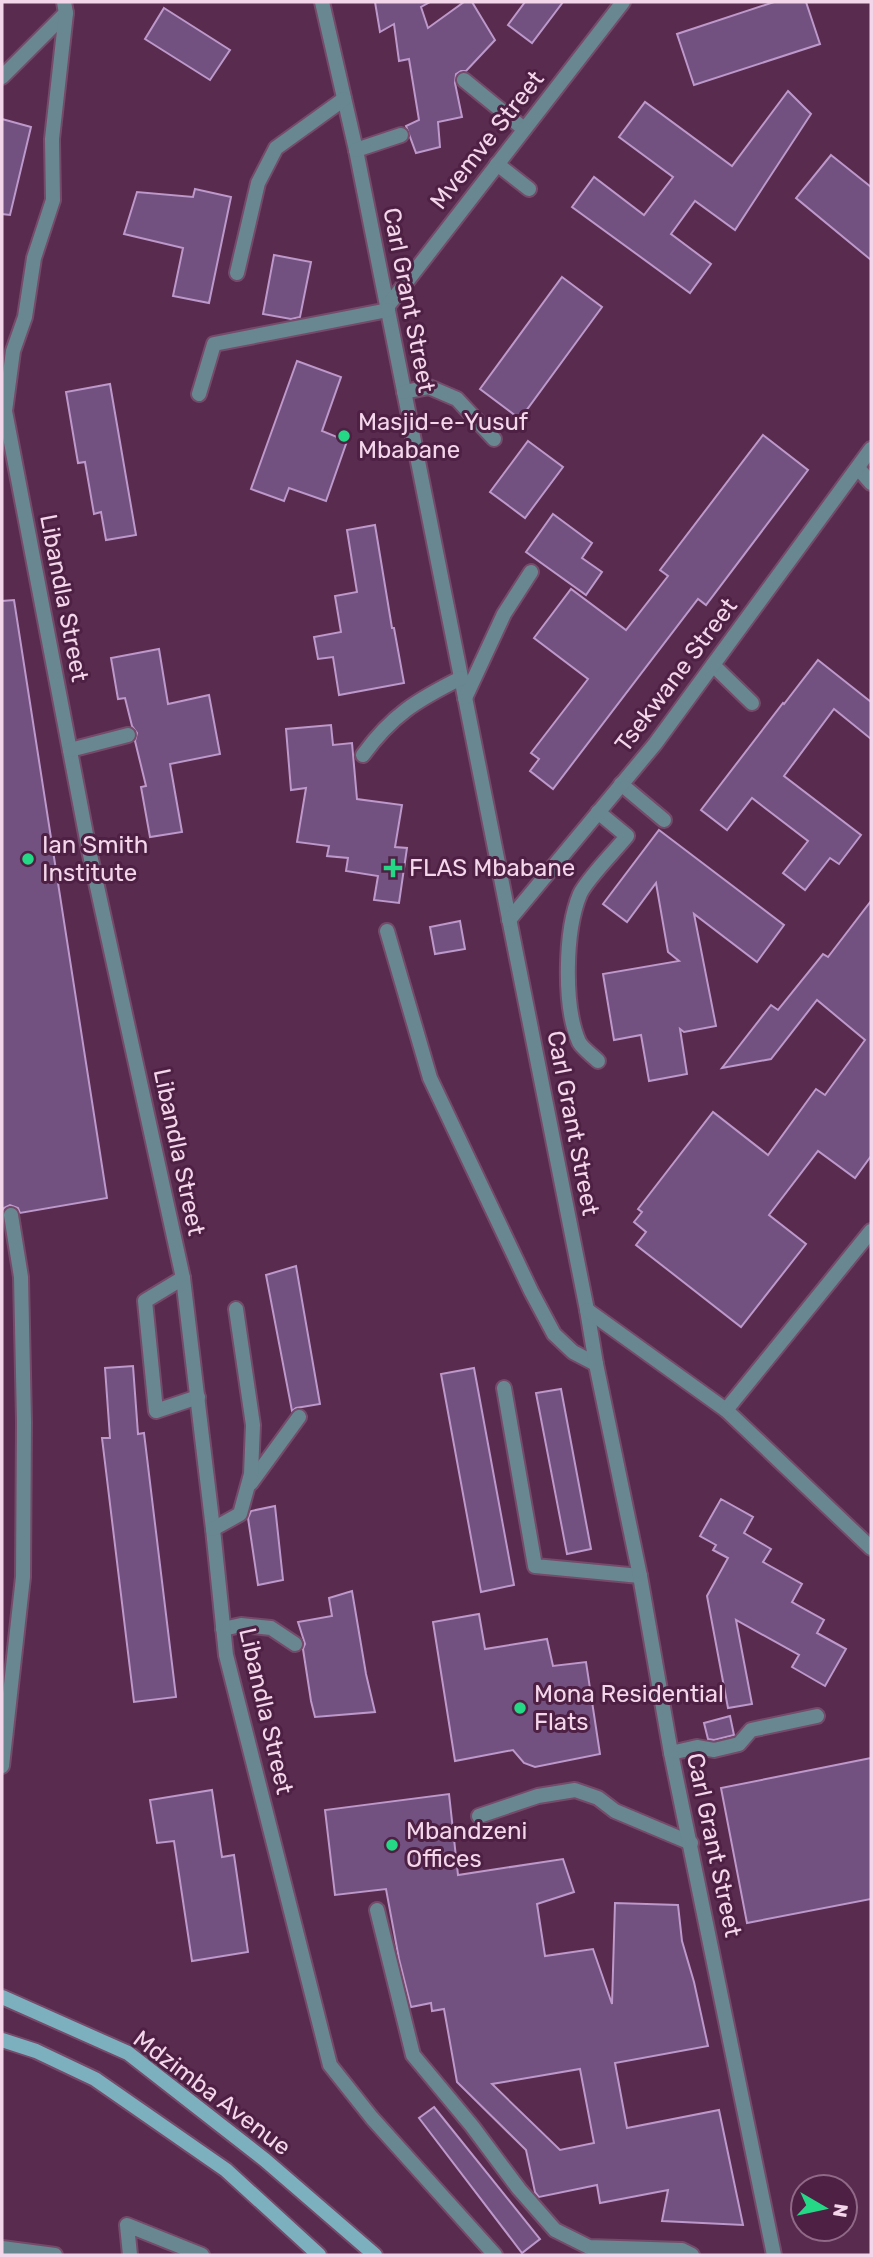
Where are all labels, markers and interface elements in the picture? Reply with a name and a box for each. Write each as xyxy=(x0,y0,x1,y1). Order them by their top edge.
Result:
street label: Mvemve Street xyxy=(424,65,550,215)
street label: Carl Grant Street xyxy=(377,205,441,395)
place label: Masjid-e-Yusuf Mbabane xyxy=(358,408,529,464)
marker: Masjid-e-Yusuf Mbabane xyxy=(336,428,352,444)
street label: Libandla Street xyxy=(34,512,94,684)
street label: Tsekwane Street xyxy=(609,593,743,757)
place label: Ian Smith Institute xyxy=(42,831,148,887)
marker: Ian Smith Institute xyxy=(20,851,36,867)
place label: FLAS Mbabane xyxy=(409,854,575,882)
marker: FLAS Mbabane xyxy=(383,858,403,878)
street label: Carl Grant Street xyxy=(541,1028,605,1218)
street label: Libandla Street xyxy=(148,1066,210,1238)
street label: Libandla Street xyxy=(233,1625,299,1797)
place label: Mona Residential Flats xyxy=(534,1680,724,1736)
marker: Mona Residential Flats xyxy=(512,1700,528,1716)
street label: Carl Grant Street xyxy=(681,1750,747,1940)
place label: Mbandzeni Offices xyxy=(406,1817,527,1873)
marker: Mbandzeni Offices xyxy=(384,1837,400,1853)
street label: Mdzimba Avenue xyxy=(128,2025,296,2161)
north arrow xyxy=(789,2173,859,2243)
text: N xyxy=(828,2202,853,2219)

